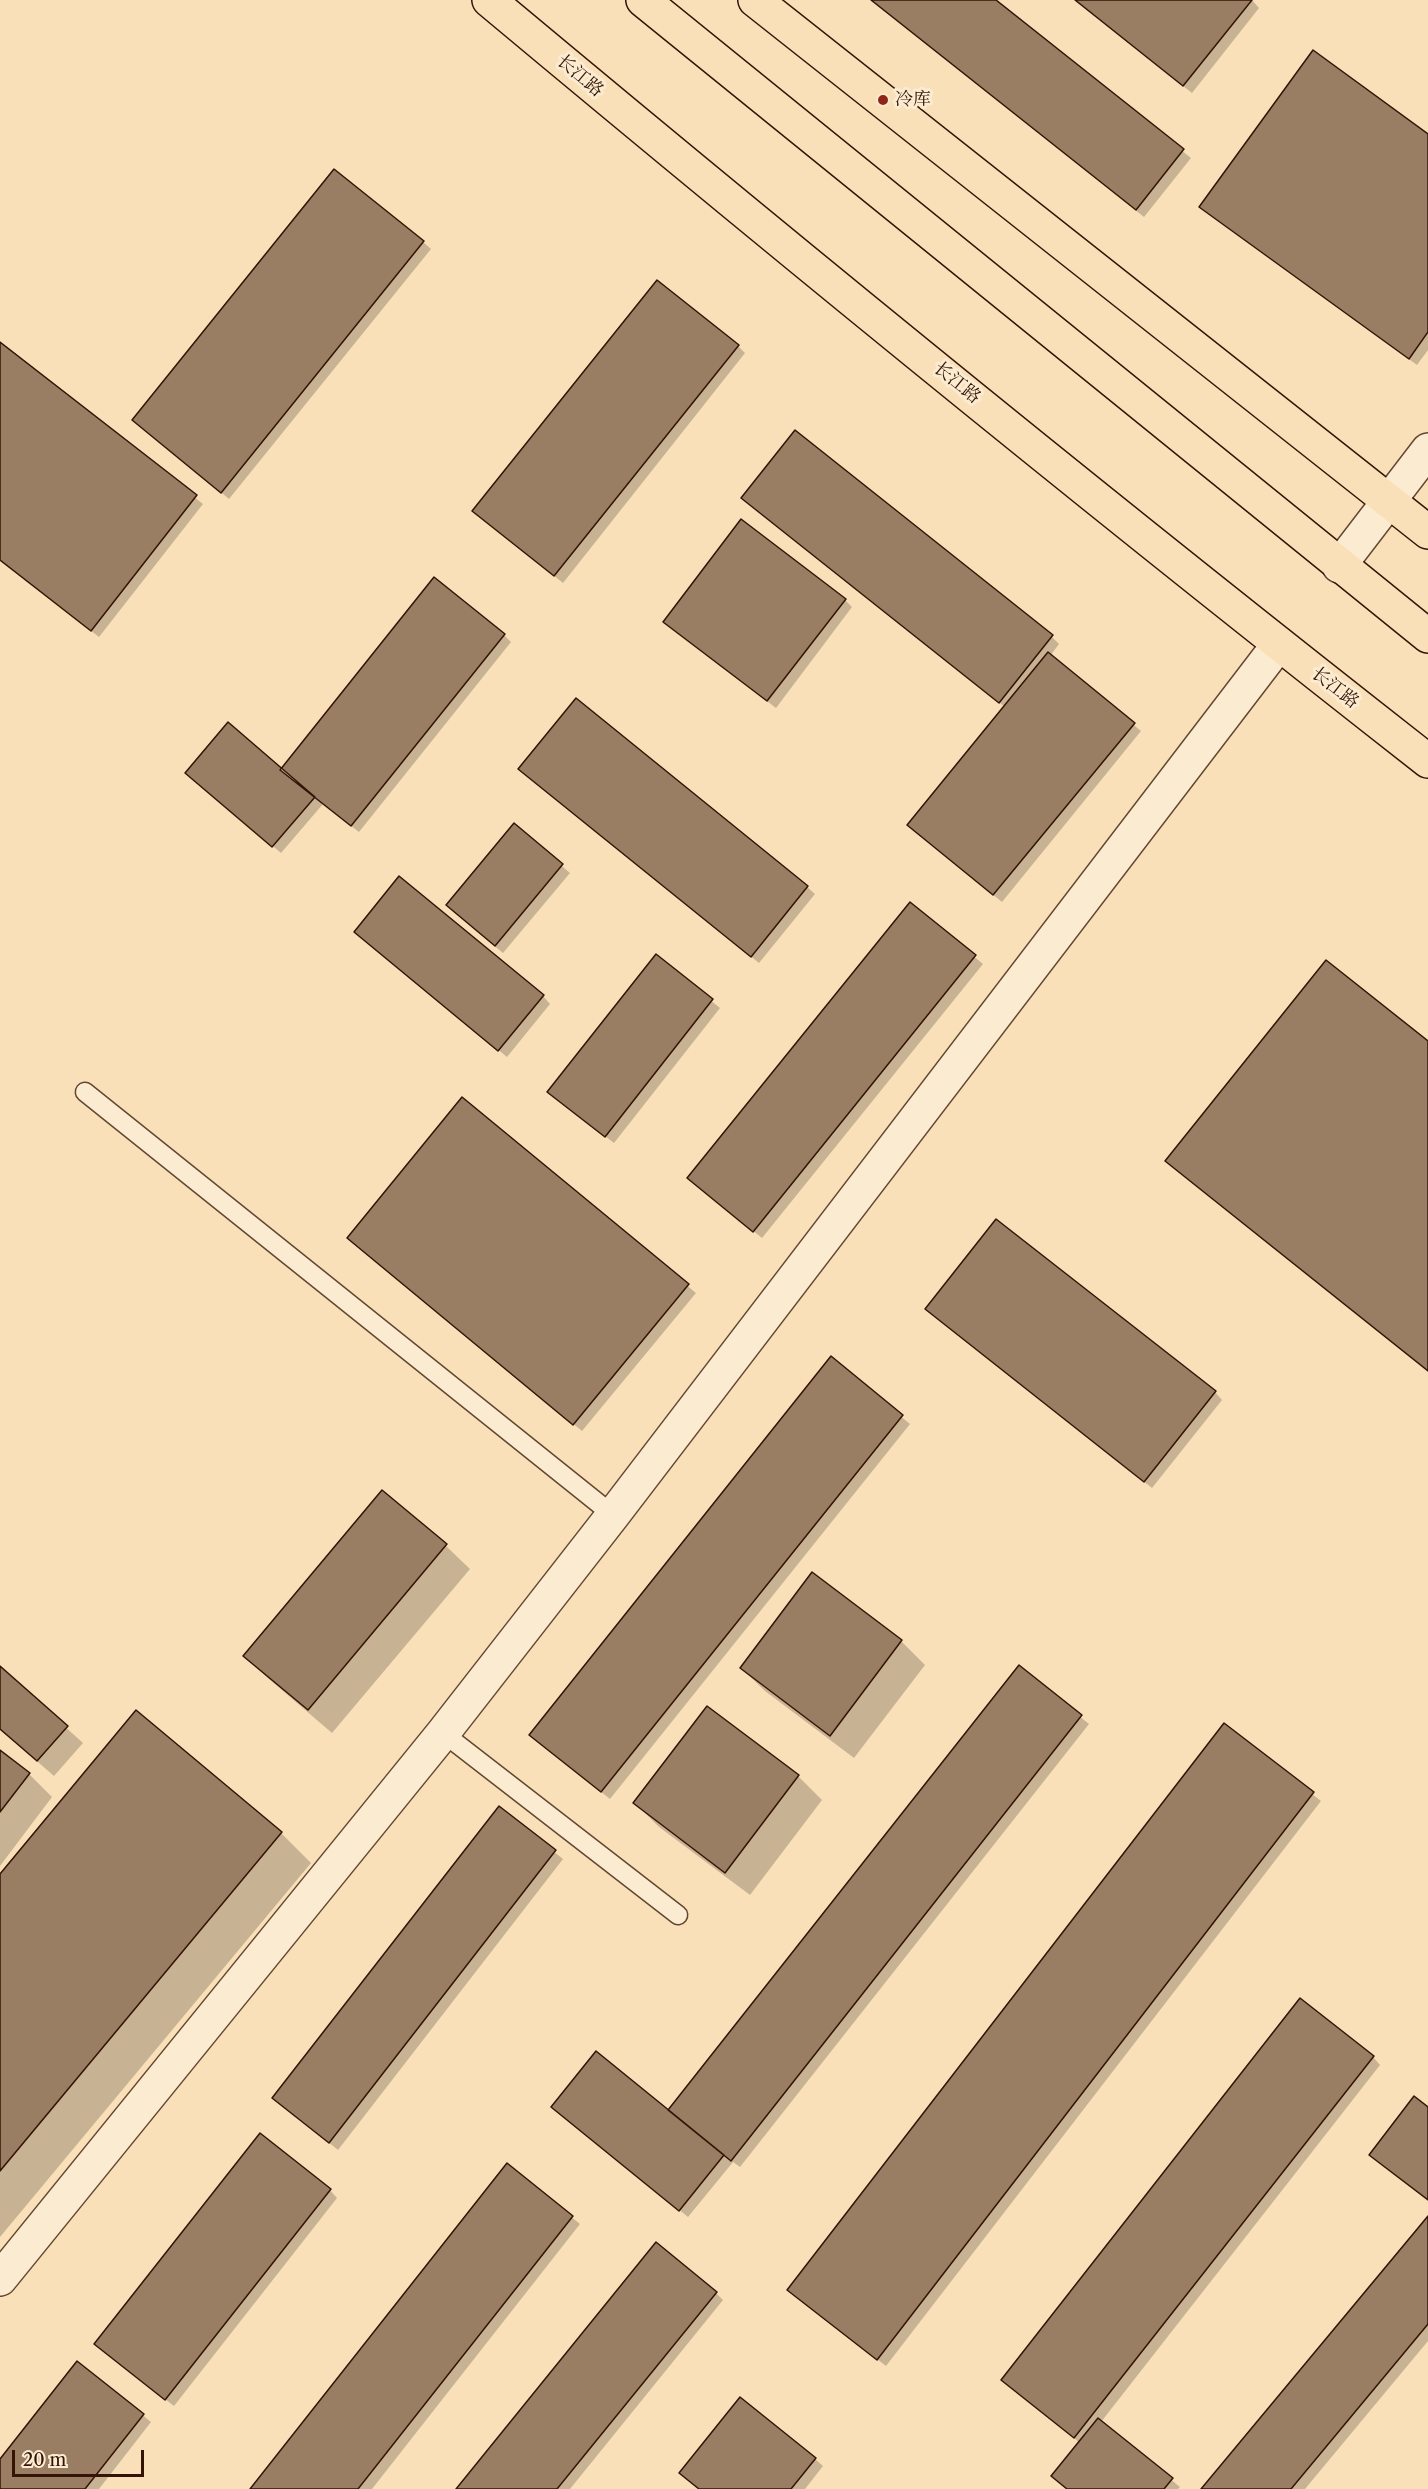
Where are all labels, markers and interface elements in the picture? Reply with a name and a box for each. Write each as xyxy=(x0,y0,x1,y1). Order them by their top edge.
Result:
street label: 长江路 xyxy=(552,50,608,102)
place label: 冷库 xyxy=(895,89,931,111)
marker: 冷库 xyxy=(876,93,890,107)
street label: 长江路 xyxy=(929,358,985,408)
street label: 长江路 xyxy=(1307,663,1363,713)
scale bar xyxy=(15,2438,147,2476)
text: 20 m xyxy=(23,2449,66,2471)

